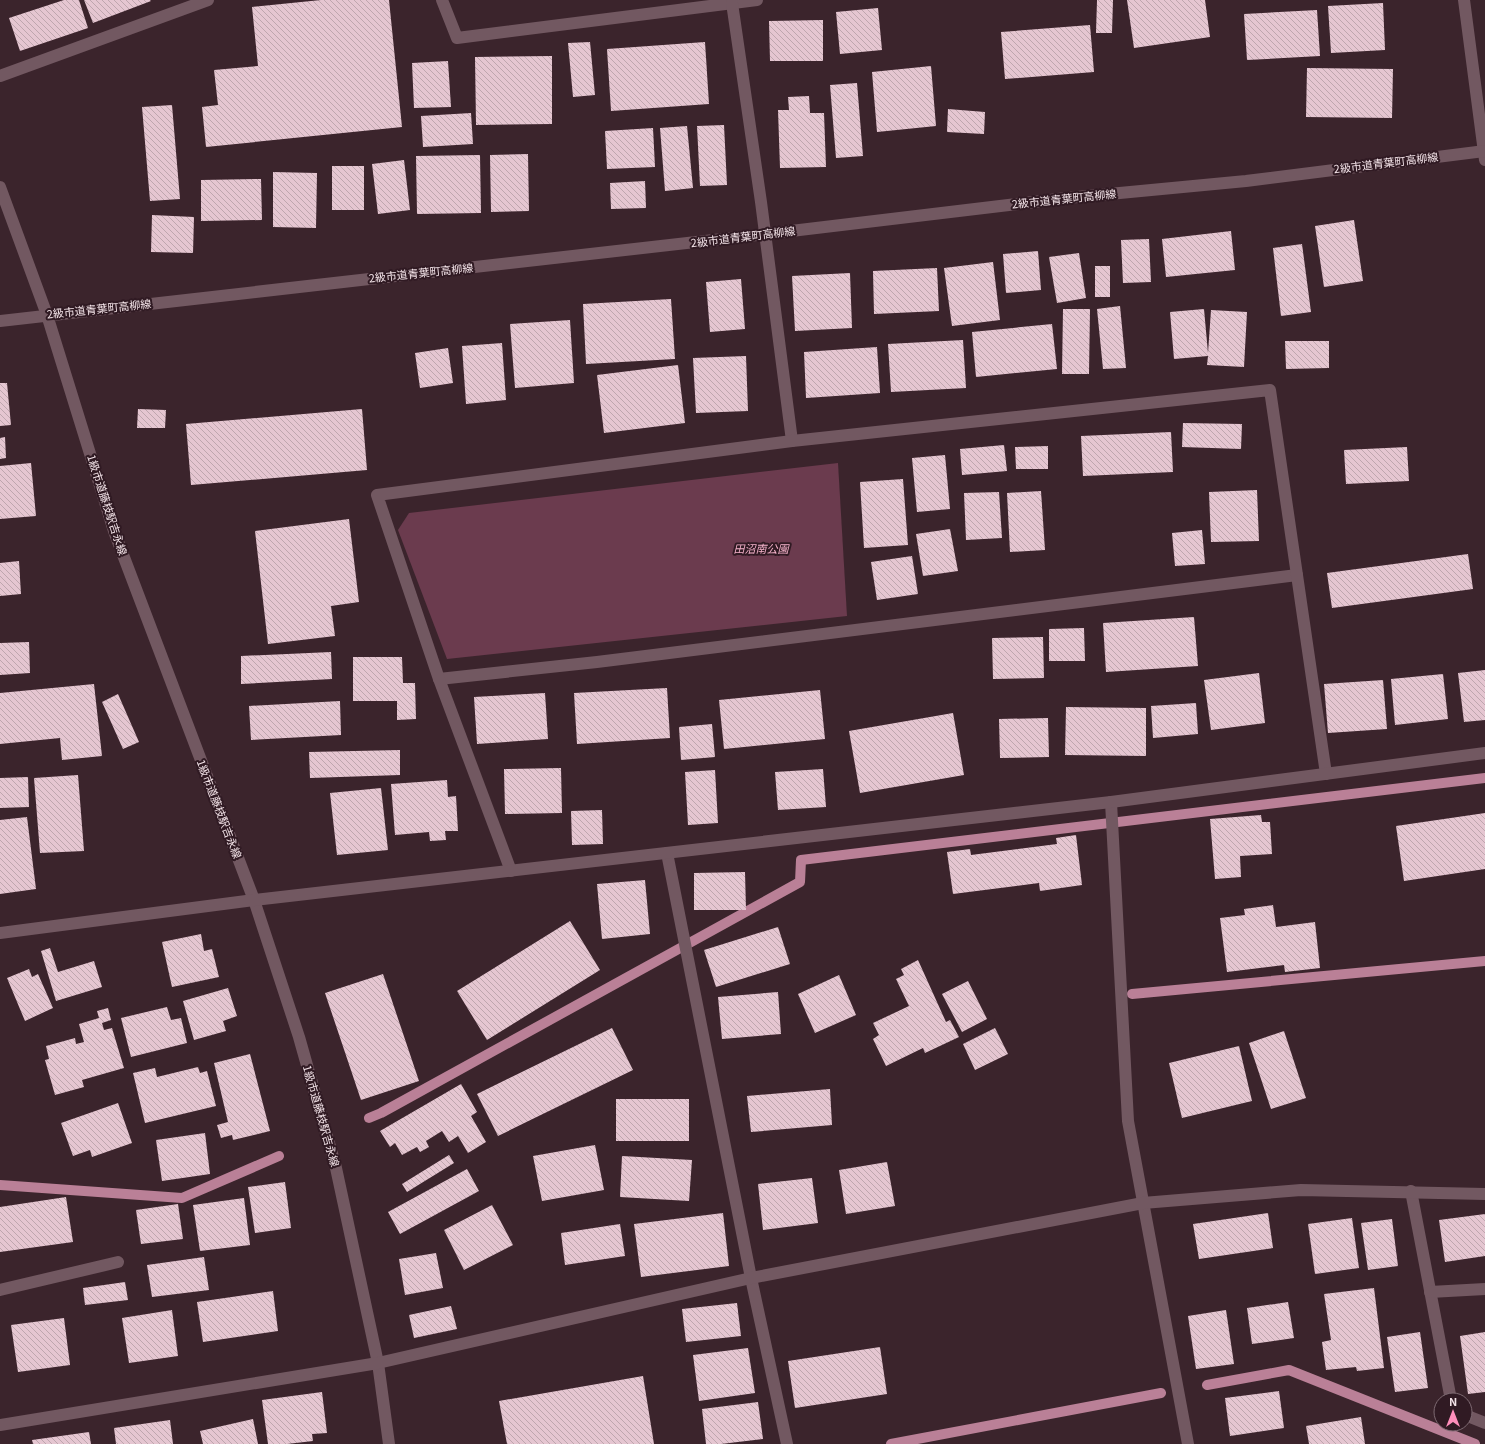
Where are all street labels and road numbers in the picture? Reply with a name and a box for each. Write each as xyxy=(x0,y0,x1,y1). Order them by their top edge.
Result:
street label: 2級市道青葉町高柳線 xyxy=(1333,148,1439,176)
street label: 2級市道青葉町高柳線 xyxy=(1011,185,1117,211)
street label: 2級市道青葉町高柳線 xyxy=(690,222,796,250)
street label: 2級市道青葉町高柳線 xyxy=(368,259,474,285)
street label: 2級市道青葉町高柳線 xyxy=(46,295,152,321)
street label: 1級市道藤枝駅吉永線 xyxy=(84,452,132,557)
street label: 1級市道藤枝駅吉永線 xyxy=(194,757,246,861)
street label: 1級市道藤枝駅吉永線 xyxy=(300,1063,344,1168)

